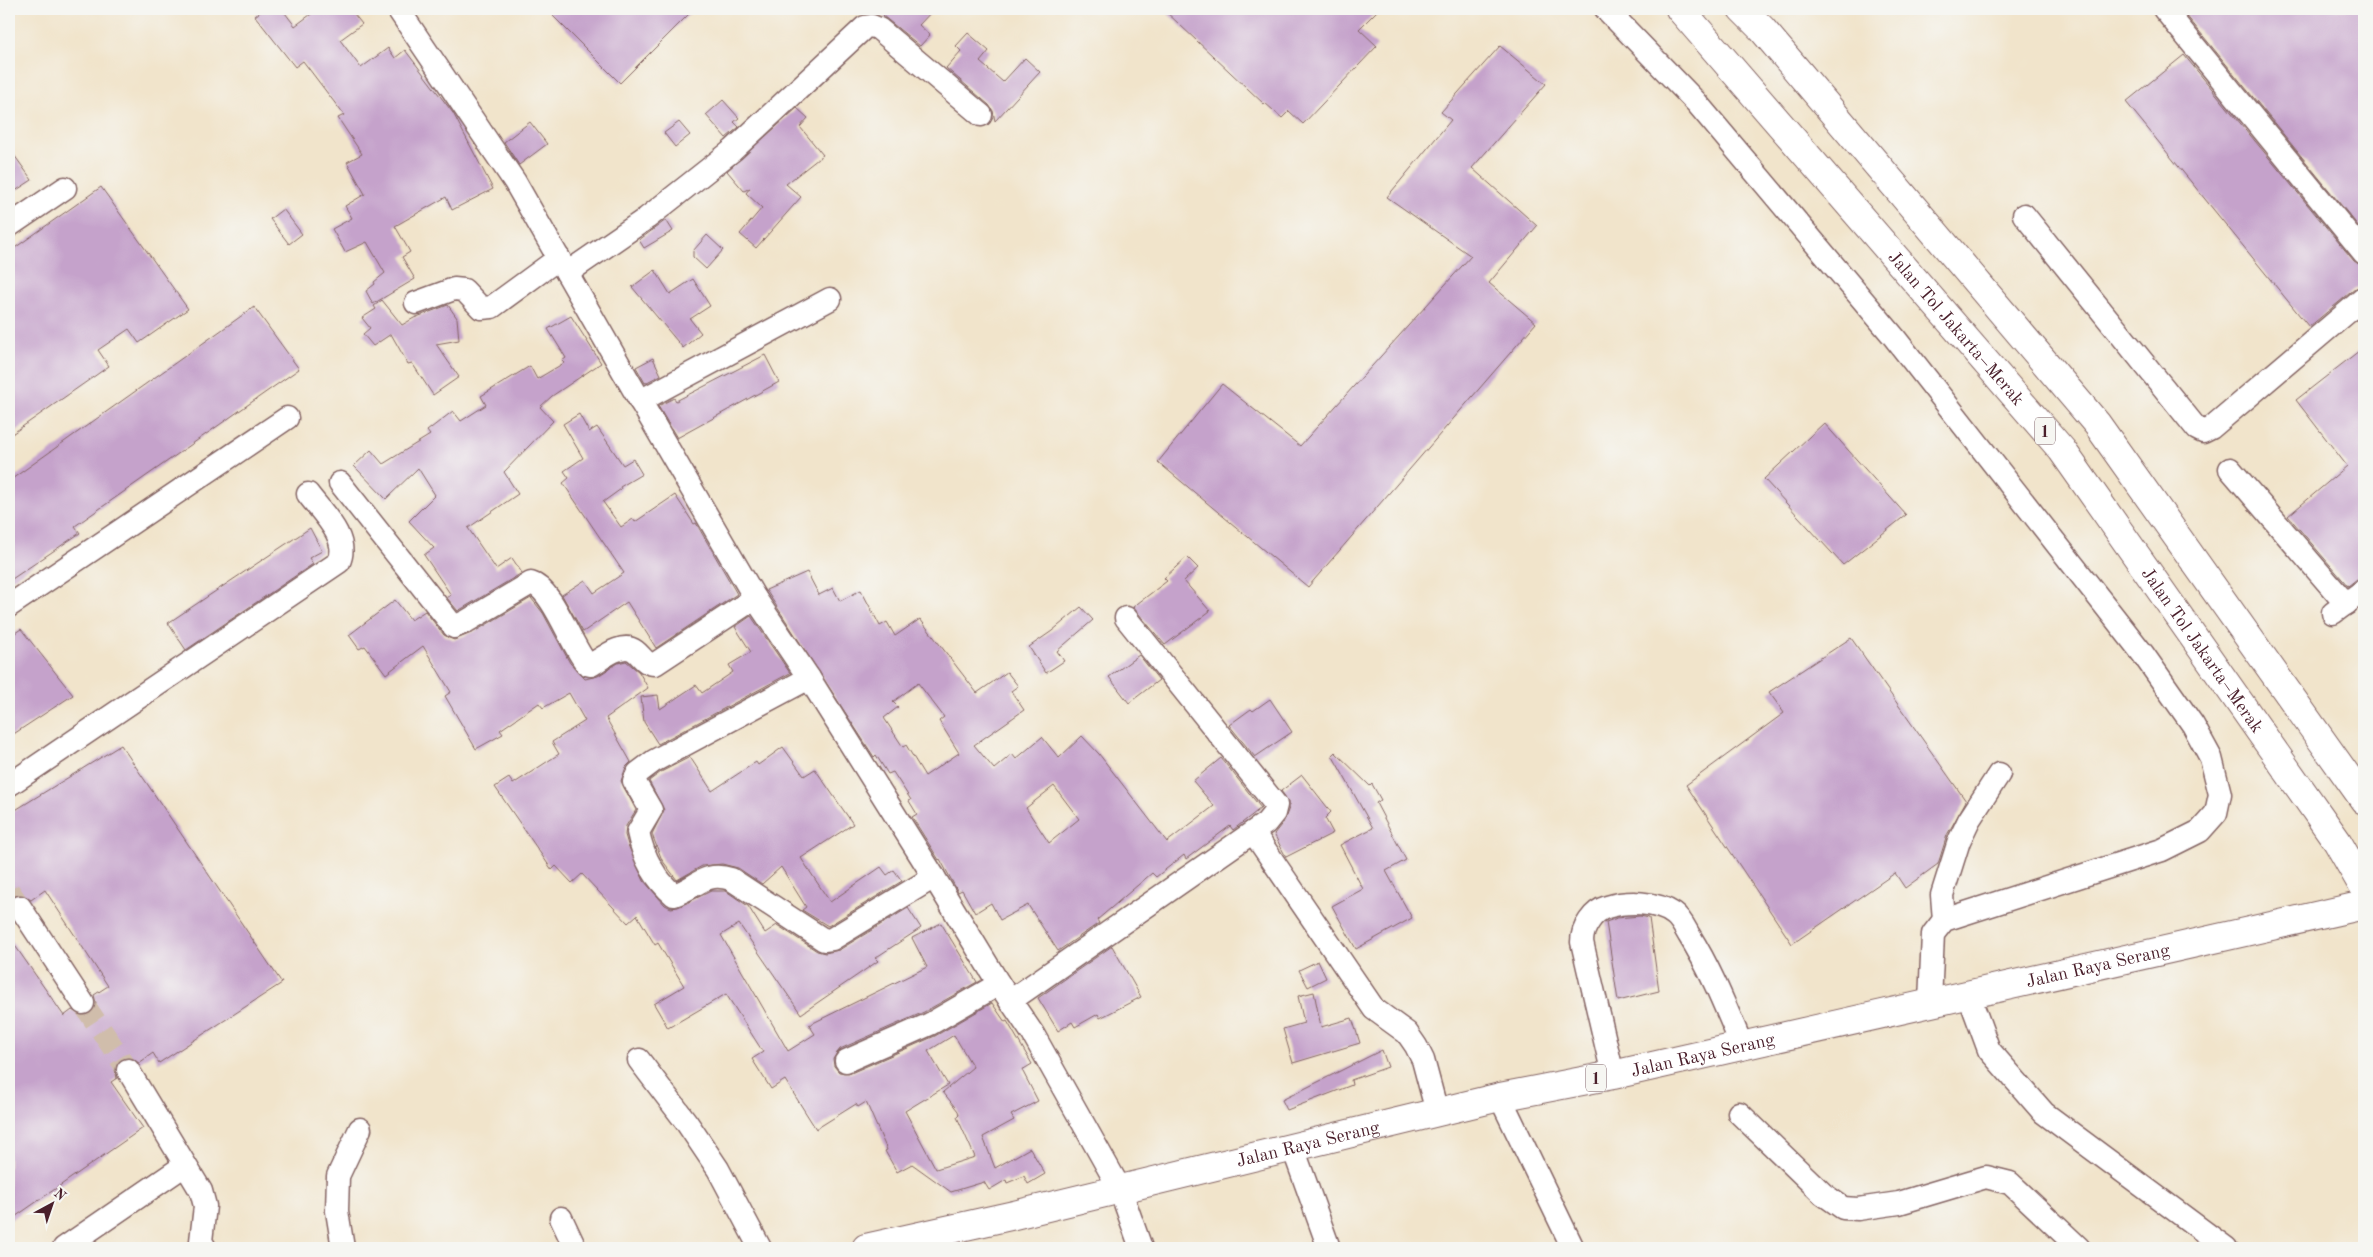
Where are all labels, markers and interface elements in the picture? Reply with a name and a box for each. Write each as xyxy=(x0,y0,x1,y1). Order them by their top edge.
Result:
street label: Jalan Tol Jakarta–Merak xyxy=(1884,248,2027,409)
road number: 1 xyxy=(2035,418,2055,444)
street label: Jalan Tol Jakarta–Merak xyxy=(2138,565,2266,737)
street label: Jalan Raya Serang xyxy=(2024,941,2172,991)
street label: Jalan Raya Serang xyxy=(1629,1031,1777,1081)
road number: 1 xyxy=(1586,1064,1606,1092)
street label: Jalan Raya Serang xyxy=(1235,1119,1382,1171)
north arrow xyxy=(28,1180,78,1230)
text: N xyxy=(51,1186,69,1204)

